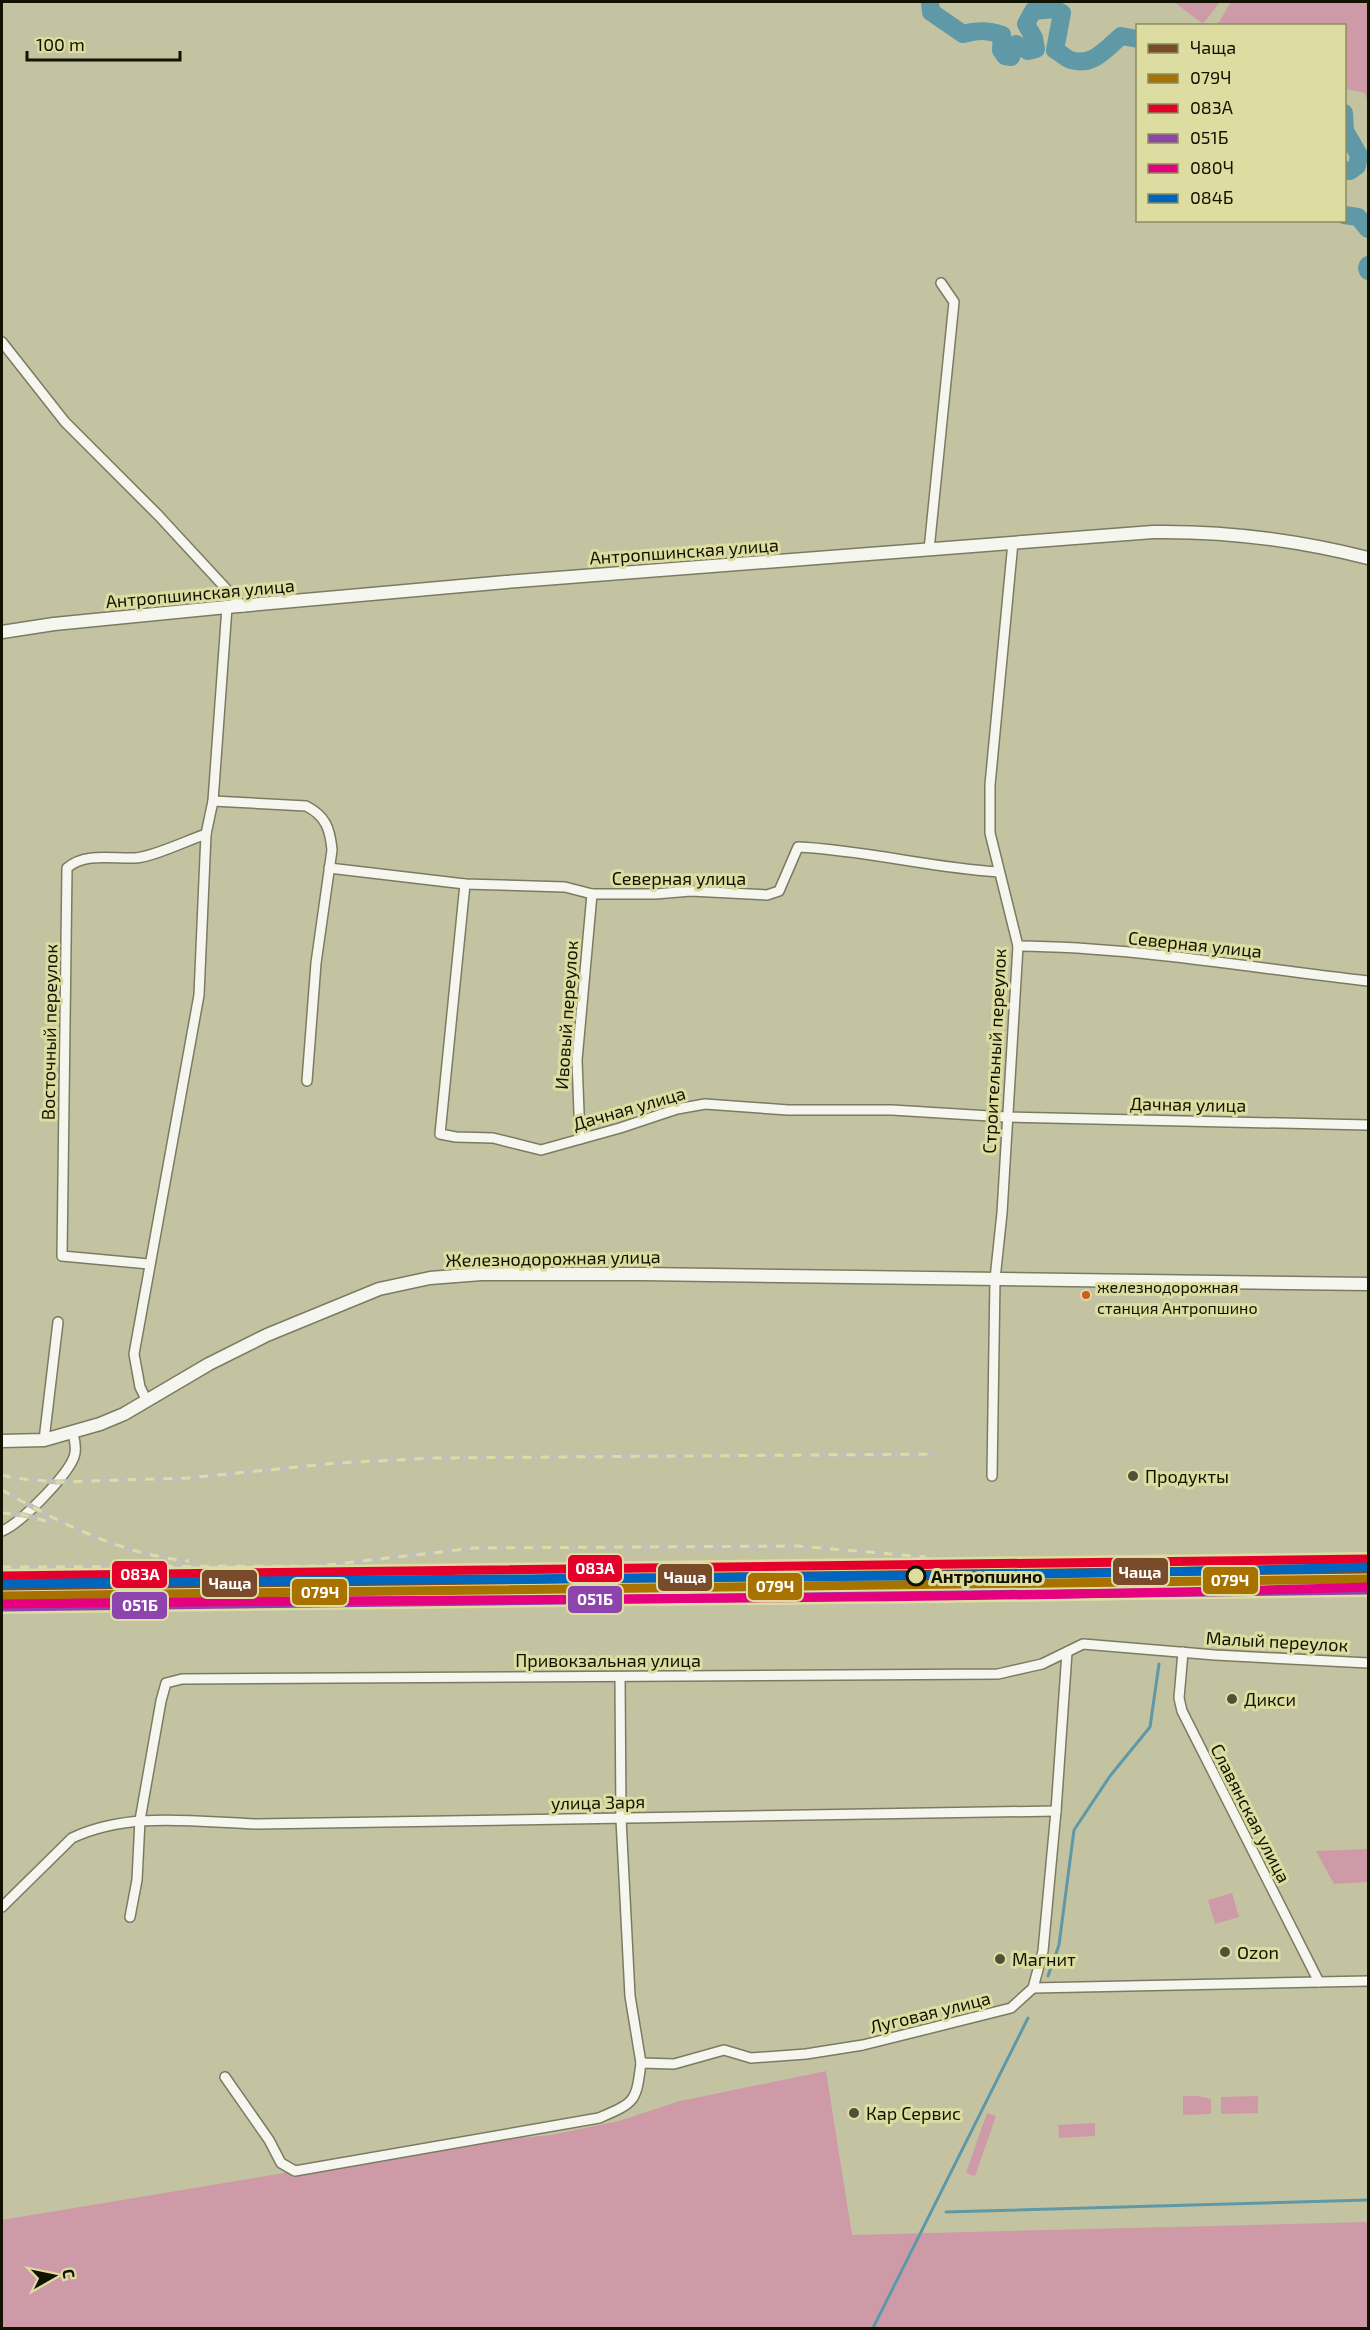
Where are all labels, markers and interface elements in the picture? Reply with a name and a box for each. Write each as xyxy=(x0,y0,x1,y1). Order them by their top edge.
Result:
scale bar xyxy=(27,24,180,62)
legend xyxy=(1136,24,1346,222)
text: 100 m xyxy=(36,33,85,55)
text: Чаща xyxy=(1190,36,1236,58)
text: 079Ч xyxy=(1190,66,1232,88)
text: 083А xyxy=(1190,96,1234,118)
text: 051Б xyxy=(1190,126,1228,148)
text: 080Ч xyxy=(1190,156,1234,178)
text: 084Б xyxy=(1190,186,1234,208)
street label: Антропшинская улица xyxy=(589,533,779,569)
street label: Антропшинская улица xyxy=(105,574,295,612)
street label: Северная улица xyxy=(612,867,746,889)
street label: Северная улица xyxy=(1127,926,1263,962)
street label: Ивовый переулок xyxy=(550,939,582,1090)
street label: Восточный переулок xyxy=(36,943,62,1120)
street label: Строительный переулок xyxy=(978,947,1010,1154)
street label: Дачная улица xyxy=(570,1081,688,1135)
street label: Дачная улица xyxy=(1130,1092,1246,1116)
street label: Железнодорожная улица xyxy=(445,1245,661,1271)
place label: железнодорожная станция Антропшино xyxy=(1097,1277,1258,1317)
marker: железнодорожная станция Антропшино xyxy=(1080,1289,1092,1301)
place label: Продукты xyxy=(1145,1465,1229,1487)
marker: Продукты xyxy=(1126,1469,1140,1483)
line badge: 083А xyxy=(567,1554,623,1583)
line badge: Чаща xyxy=(1112,1557,1169,1586)
text: 083А xyxy=(575,1558,615,1577)
line badge: 083А xyxy=(111,1560,168,1589)
text: Чаща xyxy=(1119,1562,1161,1581)
line badge: Чаща xyxy=(657,1563,713,1592)
text: 083А xyxy=(120,1564,160,1583)
place label: Антропшино xyxy=(931,1565,1043,1587)
marker: Антропшино xyxy=(906,1566,926,1586)
line badge: 079Ч xyxy=(1202,1566,1259,1595)
text: Чаща xyxy=(664,1567,706,1586)
line badge: Чаща xyxy=(201,1569,258,1598)
text: 079Ч xyxy=(1211,1570,1249,1589)
line badge: 079Ч xyxy=(747,1572,803,1601)
text: Чаща xyxy=(209,1573,251,1592)
text: 079Ч xyxy=(756,1576,794,1595)
line badge: 079Ч xyxy=(291,1578,348,1606)
text: 079Ч xyxy=(301,1582,339,1601)
line badge: 051Б xyxy=(567,1585,623,1614)
text: 051Б xyxy=(577,1589,613,1608)
line badge: 051Б xyxy=(111,1591,168,1620)
text: 051Б xyxy=(122,1595,158,1614)
street label: Малый переулок xyxy=(1205,1626,1349,1656)
street label: Привокзальная улица xyxy=(515,1649,701,1671)
place label: Дикси xyxy=(1244,1688,1296,1710)
marker: Дикси xyxy=(1225,1692,1239,1706)
street label: Славянская улица xyxy=(1206,1740,1296,1886)
street label: улица Заря xyxy=(551,1790,645,1814)
place label: Ozon xyxy=(1237,1941,1279,1963)
marker: Ozon xyxy=(1218,1945,1232,1959)
place label: Магнит xyxy=(1012,1948,1076,1970)
marker: Магнит xyxy=(993,1952,1007,1966)
street label: Луговая улица xyxy=(867,1986,993,2038)
place label: Кар Сервис xyxy=(866,2102,961,2124)
marker: Кар Сервис xyxy=(847,2106,861,2120)
north arrow xyxy=(24,2246,84,2306)
text: С xyxy=(59,2267,79,2280)

